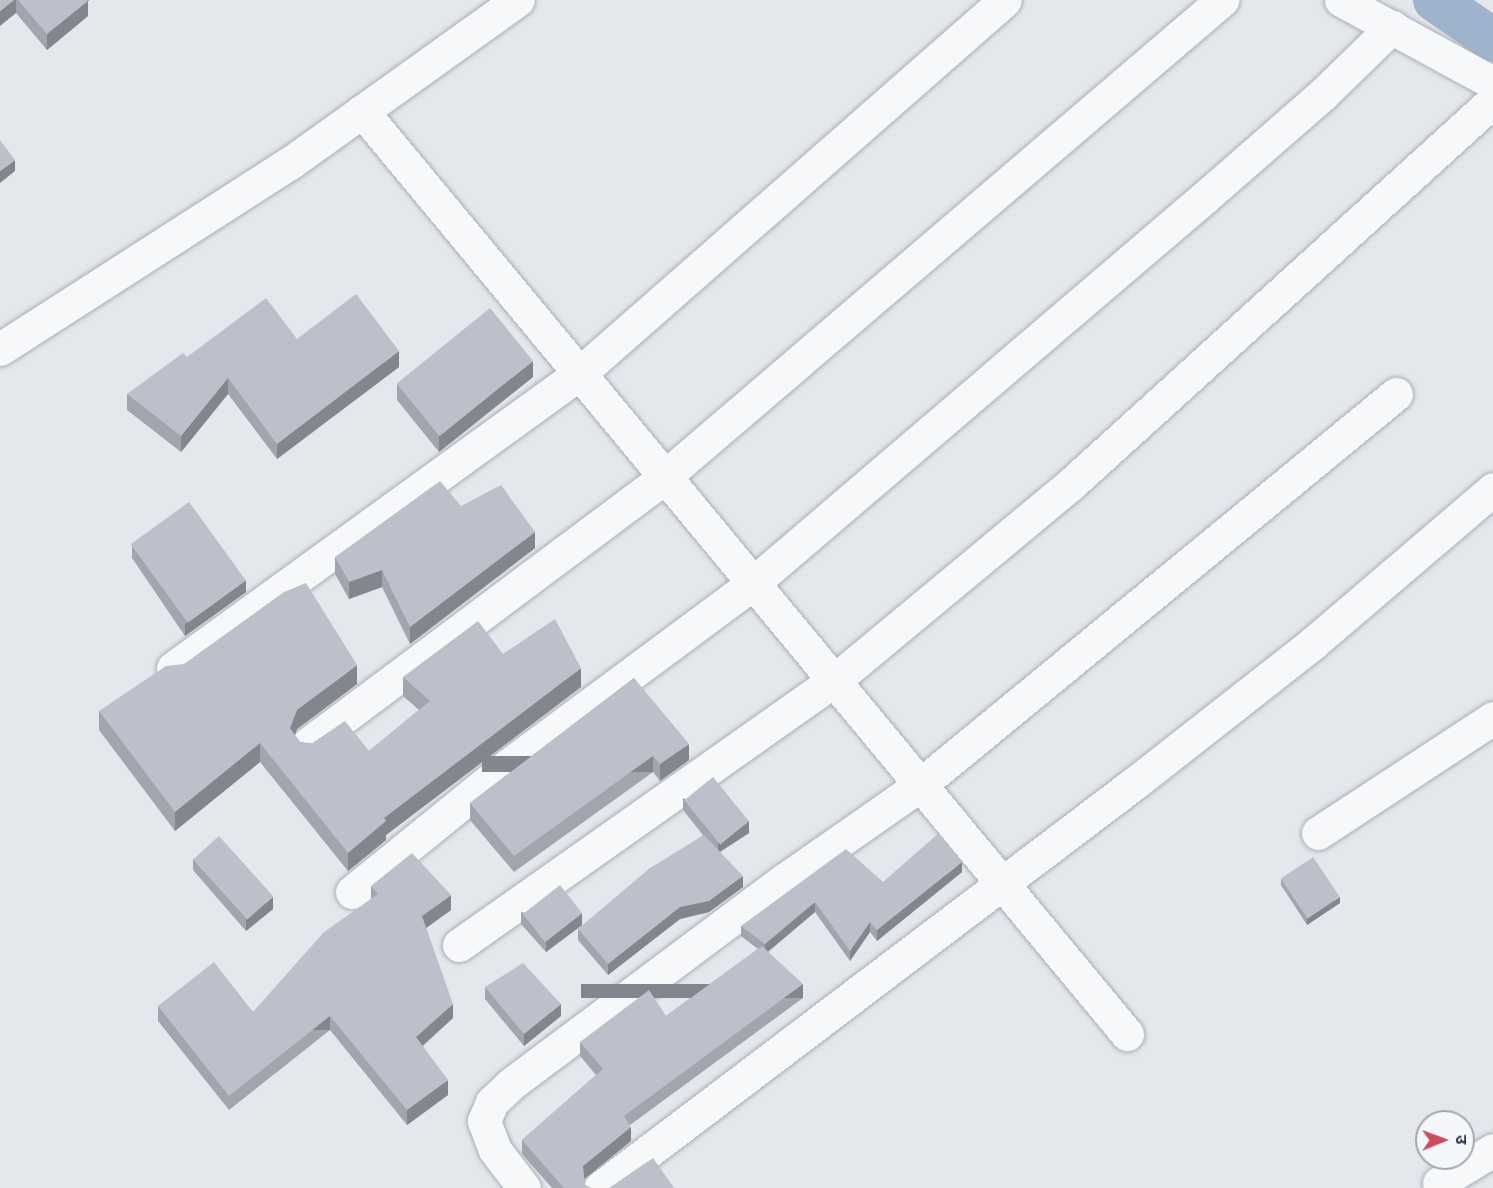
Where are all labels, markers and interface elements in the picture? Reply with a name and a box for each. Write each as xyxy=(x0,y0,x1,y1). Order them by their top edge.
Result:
north arrow xyxy=(1415,1110,1475,1170)
text: उ xyxy=(1452,1135,1471,1145)

